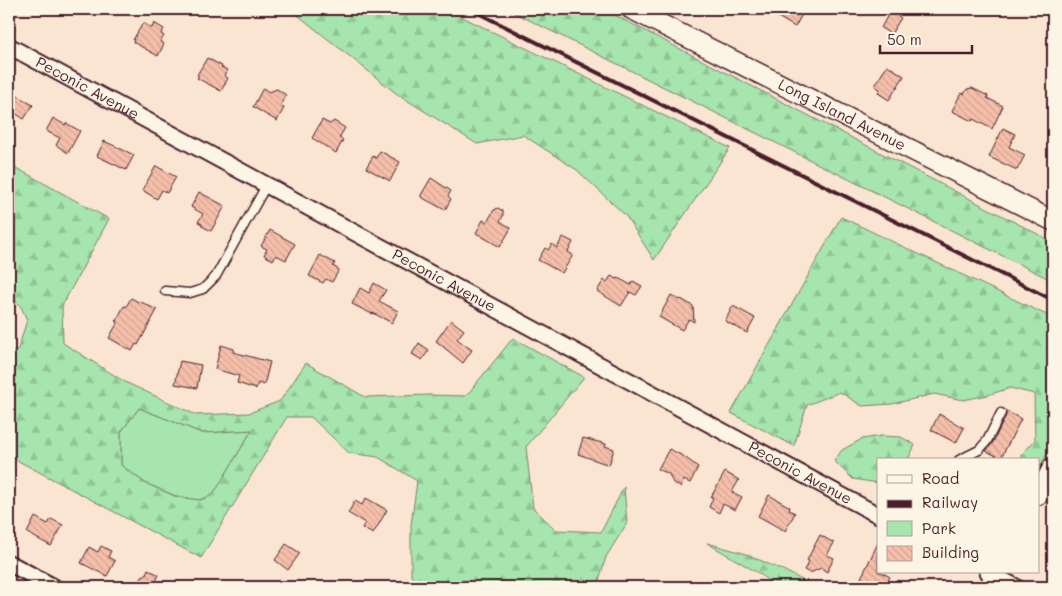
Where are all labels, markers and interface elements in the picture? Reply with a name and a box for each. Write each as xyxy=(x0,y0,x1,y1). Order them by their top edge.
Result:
scale bar xyxy=(880,22,972,54)
text: 50 m xyxy=(887,29,922,49)
street label: Peconic Avenue xyxy=(33,51,143,123)
street label: Long Island Avenue xyxy=(775,74,909,154)
street label: Peconic Avenue xyxy=(389,244,499,316)
street label: Peconic Avenue xyxy=(745,436,856,508)
legend xyxy=(877,458,1040,574)
text: Road xyxy=(922,468,959,488)
text: Railway xyxy=(922,492,978,512)
text: Park xyxy=(922,518,956,538)
text: Building xyxy=(922,542,979,562)

